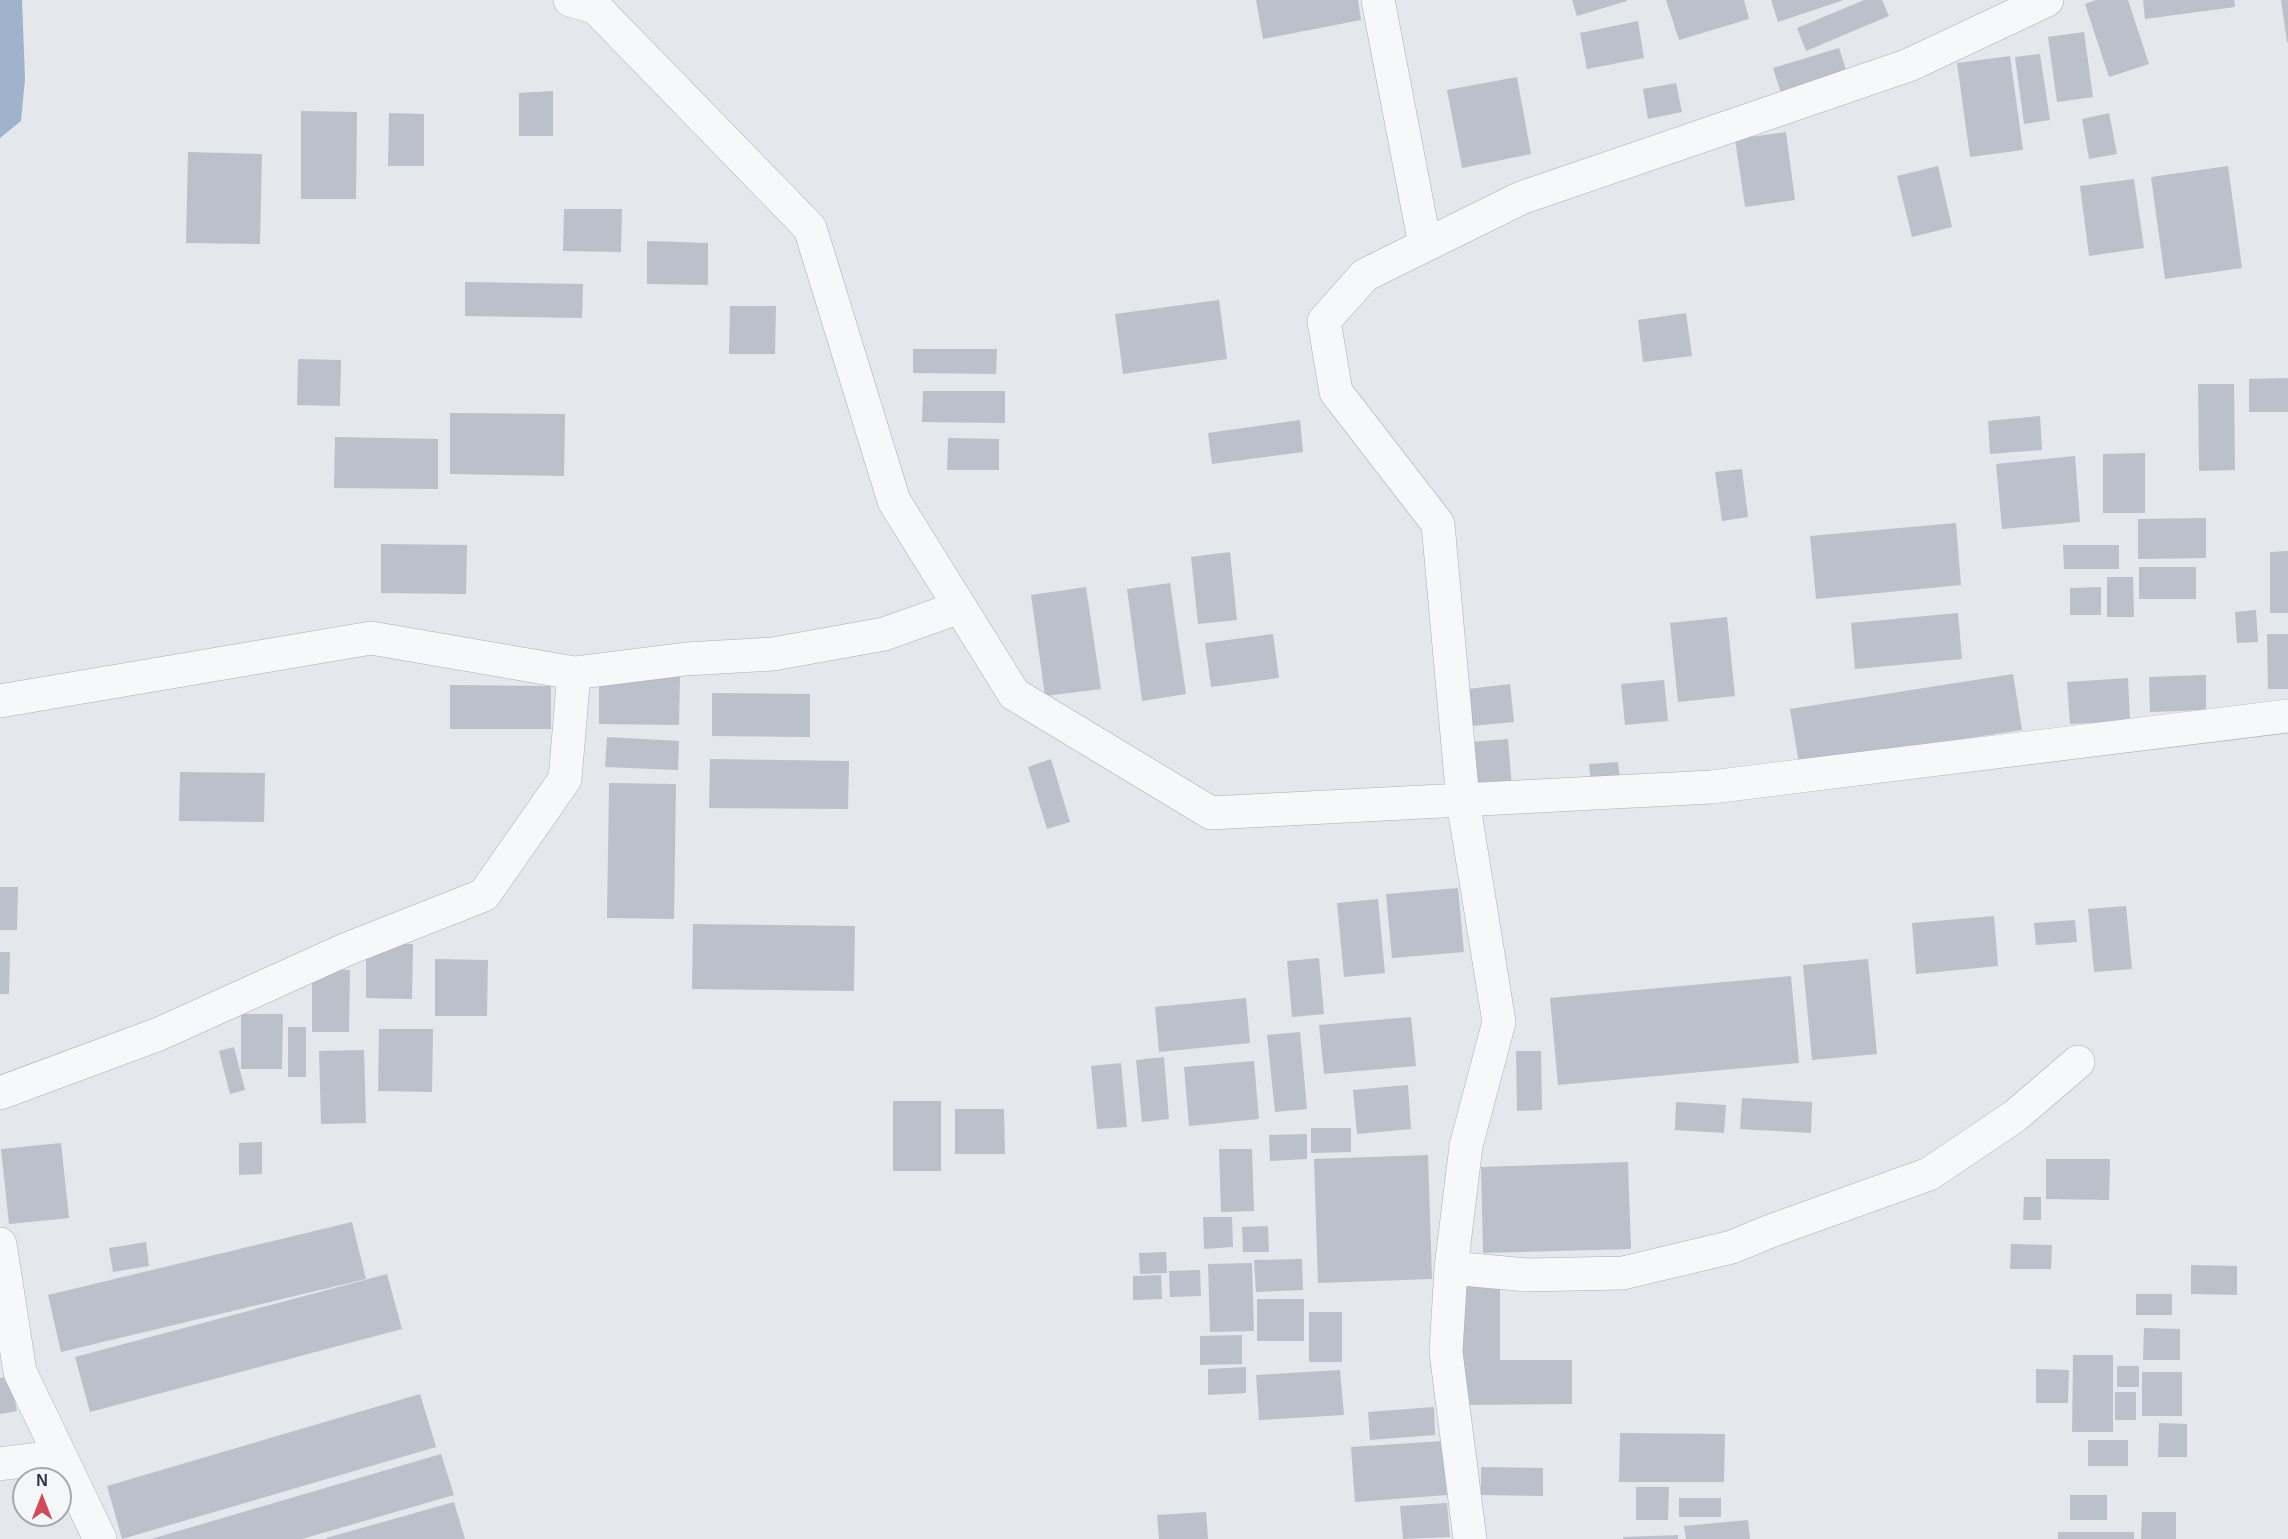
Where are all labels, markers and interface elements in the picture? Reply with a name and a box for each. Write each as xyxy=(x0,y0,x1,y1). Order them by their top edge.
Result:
north arrow xyxy=(12,1467,72,1527)
text: N xyxy=(36,1472,48,1489)

